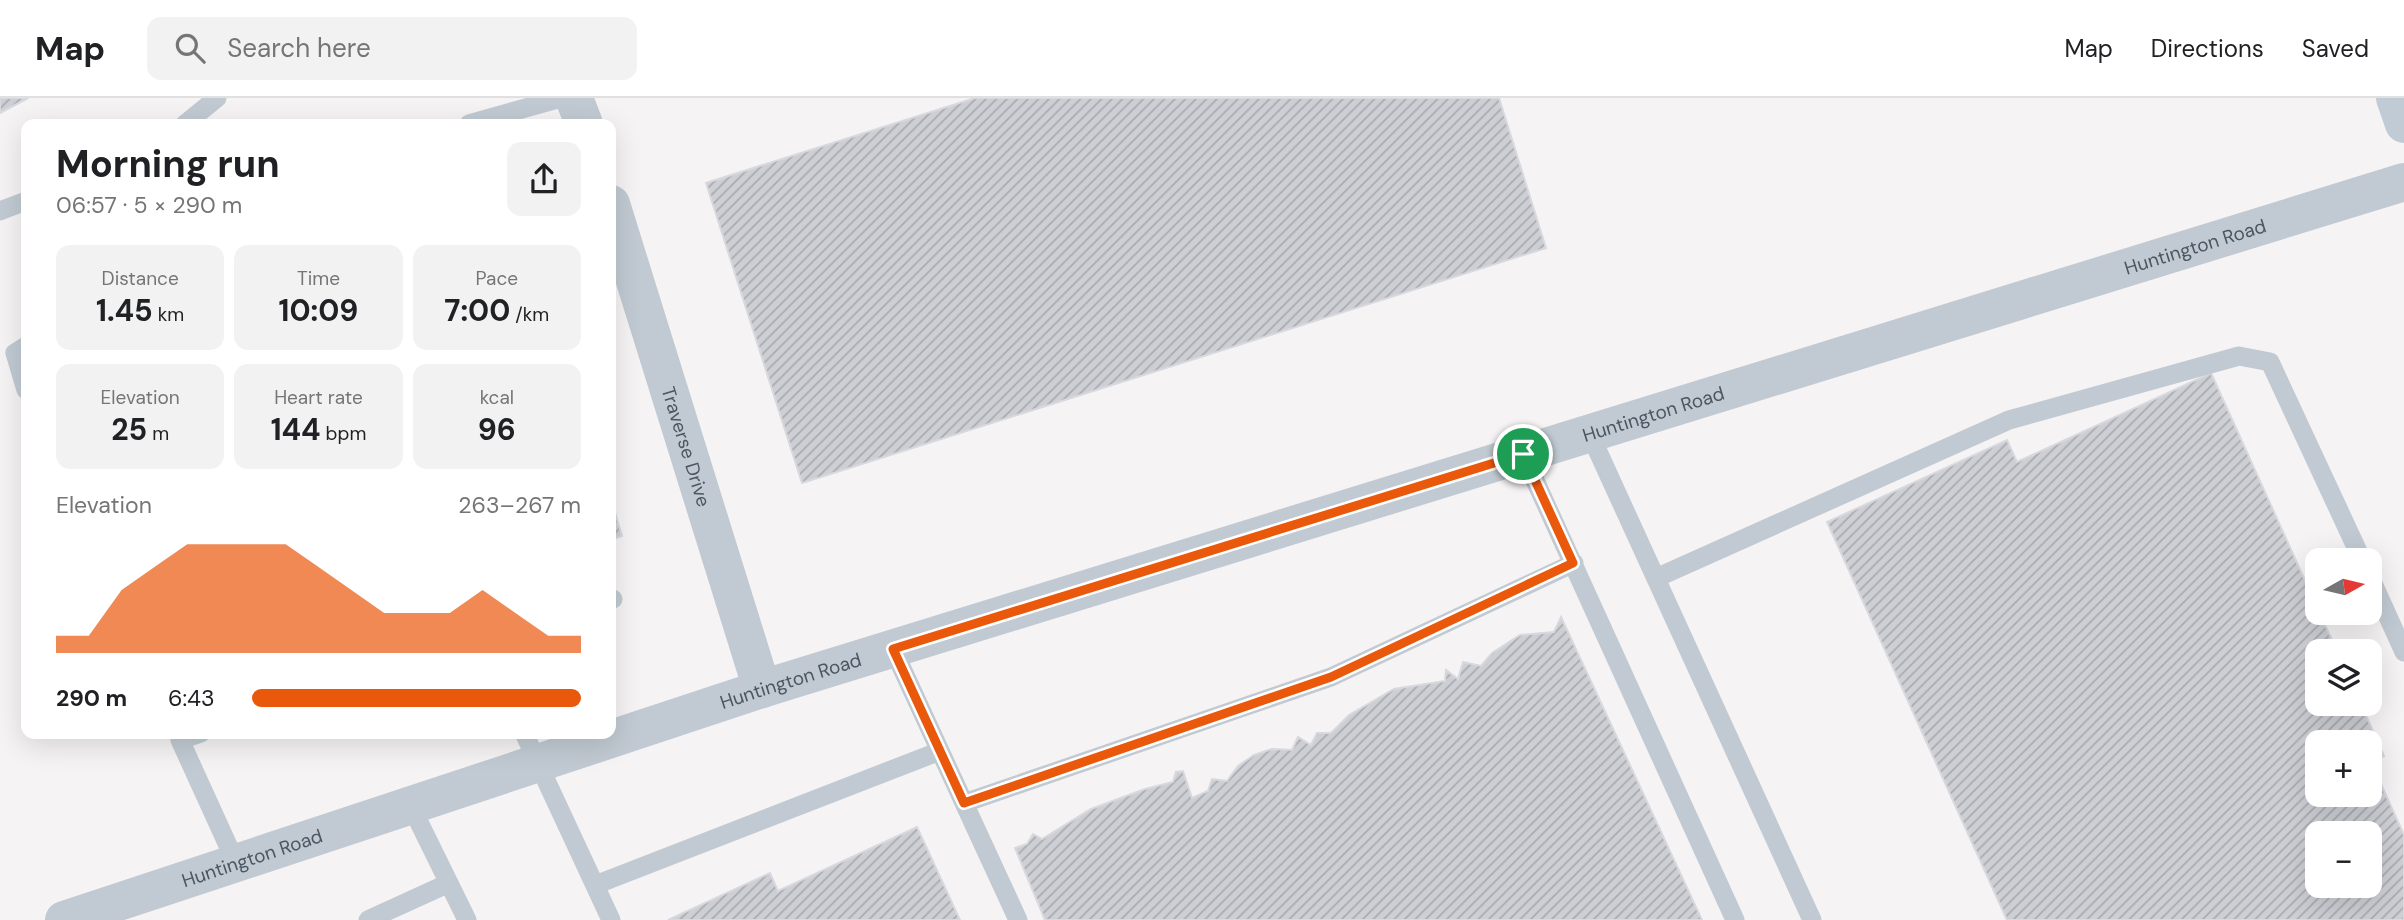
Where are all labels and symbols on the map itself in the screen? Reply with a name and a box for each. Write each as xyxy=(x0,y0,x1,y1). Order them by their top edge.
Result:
street label: Huntington Road xyxy=(2121,213,2269,280)
street label: Huntington Road xyxy=(1579,380,1727,447)
street label: Traverse Drive xyxy=(656,383,717,510)
pin xyxy=(1493,424,1553,484)
north arrow xyxy=(2305,548,2382,625)
street label: Huntington Road xyxy=(717,647,864,715)
street label: Huntington Road xyxy=(178,823,326,893)

